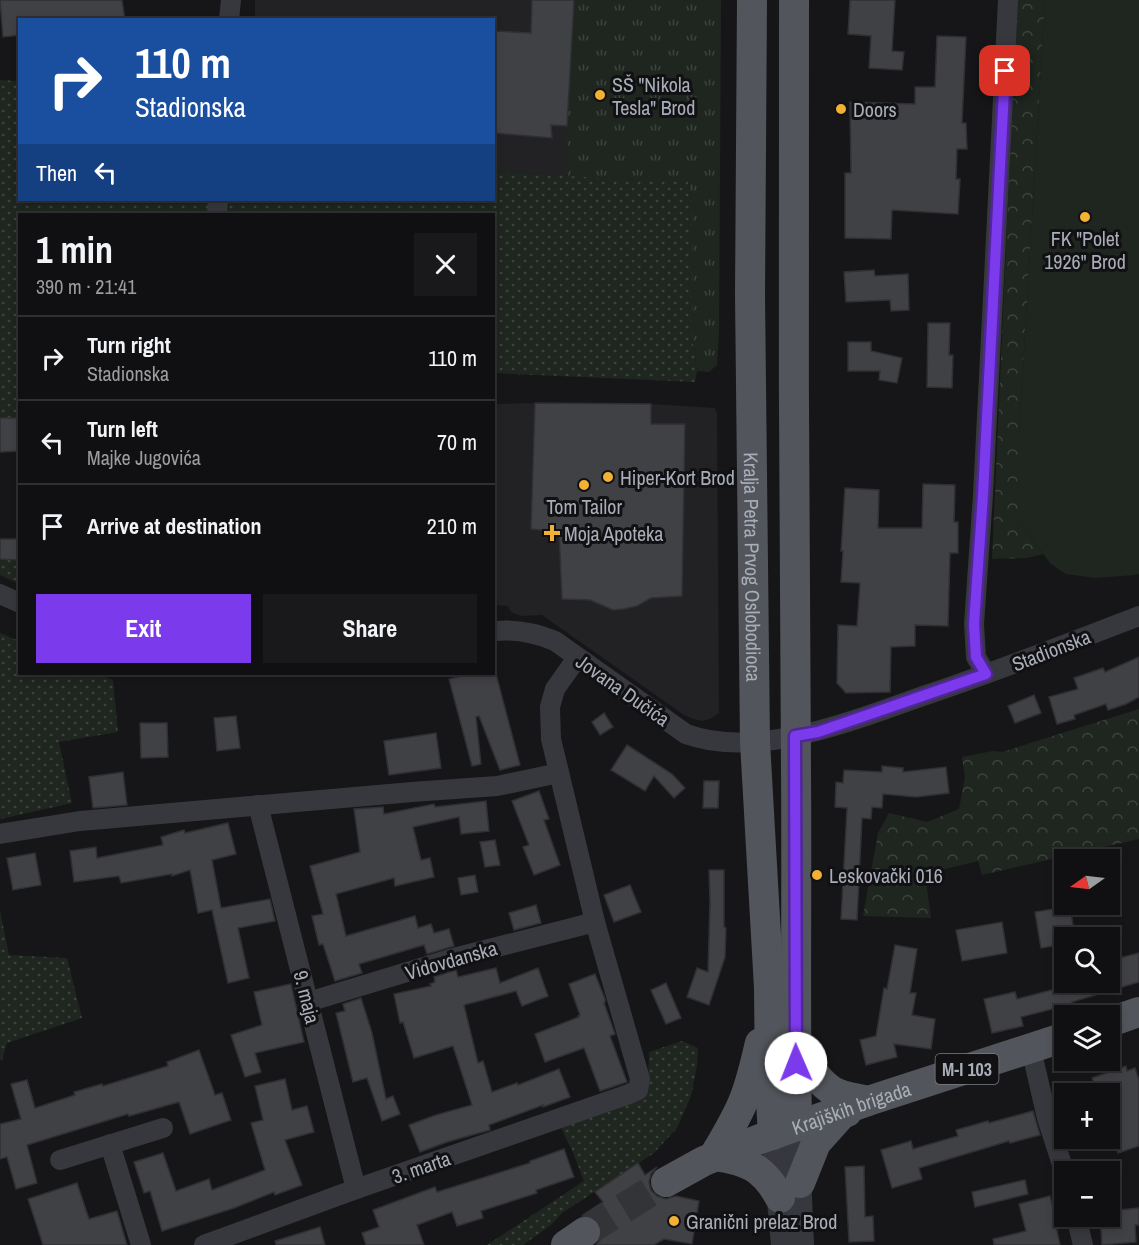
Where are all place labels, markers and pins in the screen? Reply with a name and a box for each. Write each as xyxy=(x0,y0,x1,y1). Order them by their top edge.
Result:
pin xyxy=(979,45,1030,96)
place label: SŠ "Nikola Tesla" Brod xyxy=(612,71,695,121)
marker: SŠ "Nikola Tesla" Brod xyxy=(593,88,607,102)
place label: Doors xyxy=(853,96,897,123)
marker: Doors xyxy=(834,102,848,116)
marker: FK "Polet 1926" Brod xyxy=(1078,210,1092,224)
place label: FK "Polet 1926" Brod xyxy=(1044,225,1126,275)
place label: Hiper-Kort Brod xyxy=(620,464,735,491)
marker: Hiper-Kort Brod xyxy=(601,470,615,484)
marker: Tom Tailor xyxy=(577,478,591,492)
place label: Tom Tailor xyxy=(546,493,622,520)
place label: Moja Apoteka xyxy=(564,520,663,547)
marker: Moja Apoteka xyxy=(545,526,559,540)
place label: Leskovački 016 xyxy=(829,862,943,889)
marker: Leskovački 016 xyxy=(810,868,824,882)
place label: Granični prelaz Brod xyxy=(686,1208,837,1235)
marker: Granični prelaz Brod xyxy=(667,1214,681,1228)

